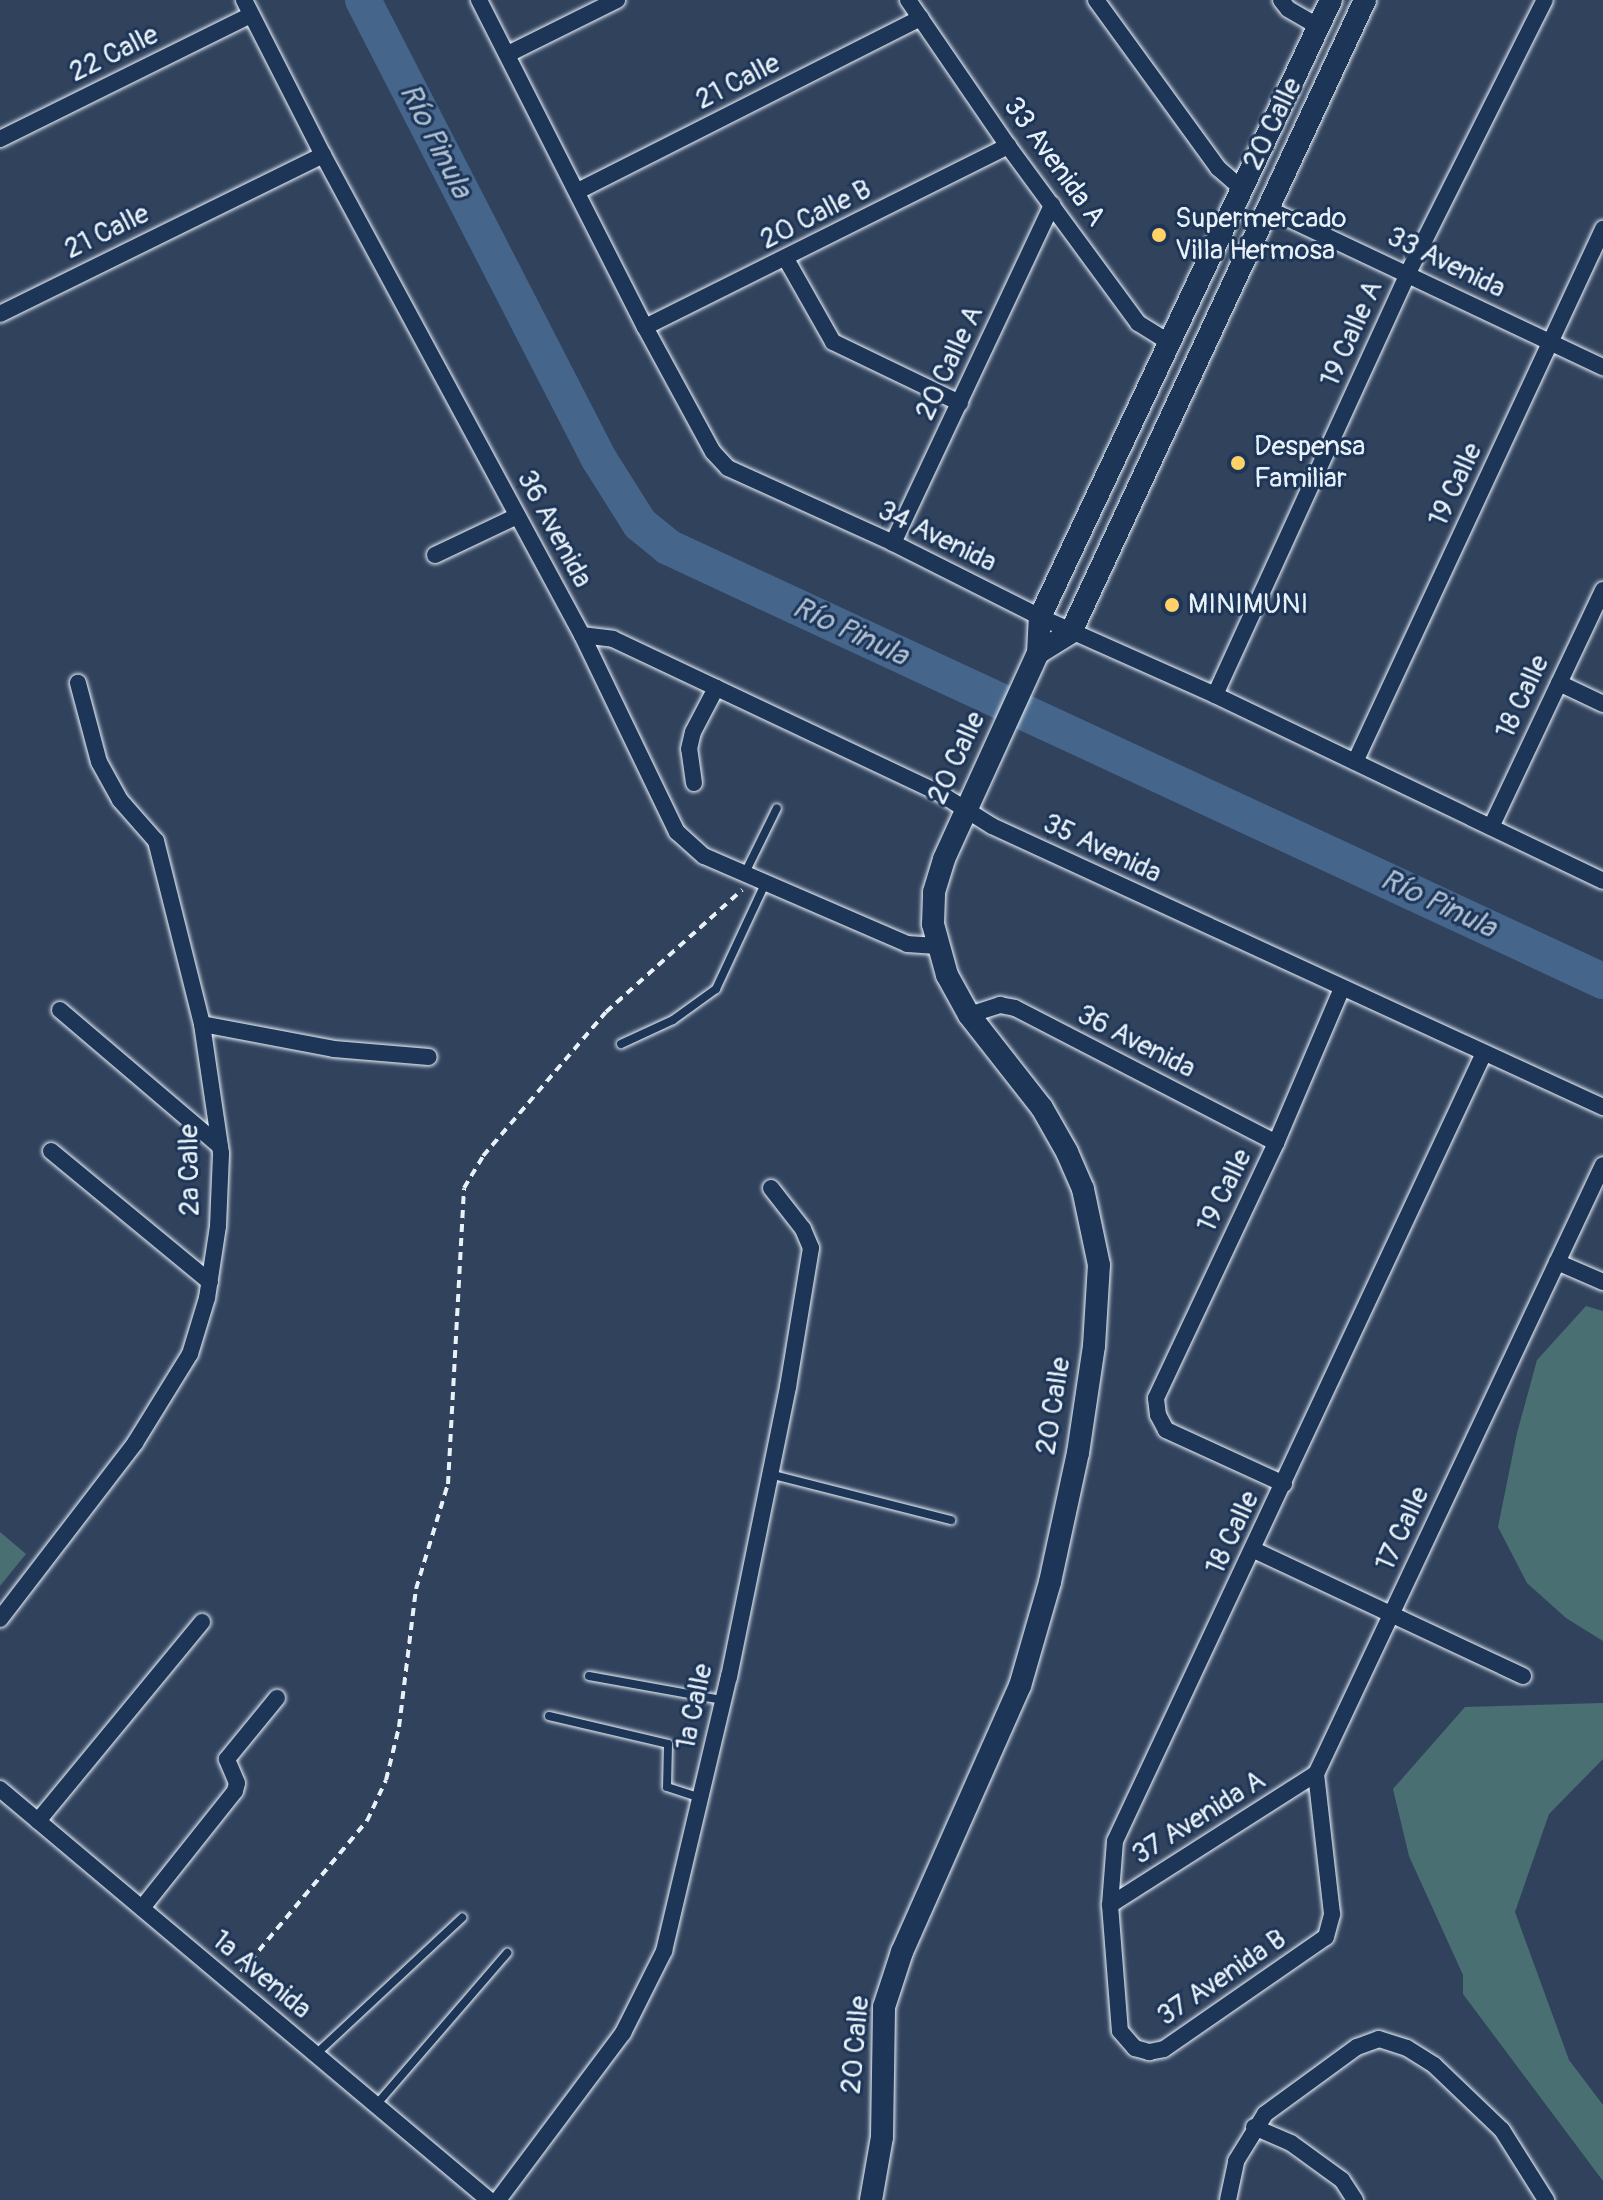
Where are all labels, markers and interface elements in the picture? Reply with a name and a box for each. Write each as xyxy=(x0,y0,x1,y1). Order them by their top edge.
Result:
street label: 22 Calle xyxy=(64,18,164,90)
street label: 21 Calle xyxy=(690,47,786,117)
street label: 20 Calle xyxy=(1236,72,1310,176)
water label: Río Pinula xyxy=(391,78,479,204)
street label: 33 Avenida A xyxy=(996,91,1112,233)
street label: 20 Calle B xyxy=(755,173,877,257)
street label: 21 Calle xyxy=(59,197,155,267)
place label: Supermercado Villa Hermosa xyxy=(1175,202,1347,268)
street label: 33 Avenida xyxy=(1381,220,1511,306)
marker: Supermercado Villa Hermosa xyxy=(1150,226,1168,244)
street label: 19 Calle A xyxy=(1314,275,1390,393)
street label: 20 Calle A xyxy=(909,300,991,426)
place label: Despensa Familiar xyxy=(1254,430,1365,496)
street label: 19 Calle xyxy=(1422,438,1490,532)
marker: Despensa Familiar xyxy=(1229,454,1247,472)
street label: 36 Avenida xyxy=(509,465,599,593)
street label: 34 Avenida xyxy=(872,494,1002,580)
place label: MINIMUNI xyxy=(1188,588,1308,622)
water label: Río Pinula xyxy=(787,590,913,674)
marker: MINIMUNI xyxy=(1163,596,1181,614)
street label: 18 Calle xyxy=(1489,650,1557,744)
street label: 20 Calle xyxy=(921,706,993,810)
street label: 35 Avenida xyxy=(1037,807,1167,891)
water label: Río Pinula xyxy=(1375,862,1501,946)
street label: 36 Avenida xyxy=(1071,998,1201,1086)
street label: 2a Calle xyxy=(172,1124,208,1216)
street label: 19 Calle xyxy=(1190,1144,1260,1238)
street label: 20 Calle xyxy=(1030,1355,1078,1457)
street label: 17 Calle xyxy=(1369,1481,1437,1577)
street label: 18 Calle xyxy=(1199,1486,1267,1580)
street label: 1a Calle xyxy=(669,1661,721,1753)
street label: 37 Avenida A xyxy=(1126,1764,1272,1872)
street label: 37 Avenida B xyxy=(1151,1923,1293,2033)
street label: 1a Avenida xyxy=(204,1924,318,2026)
street label: 20 Calle xyxy=(835,1995,877,2095)

